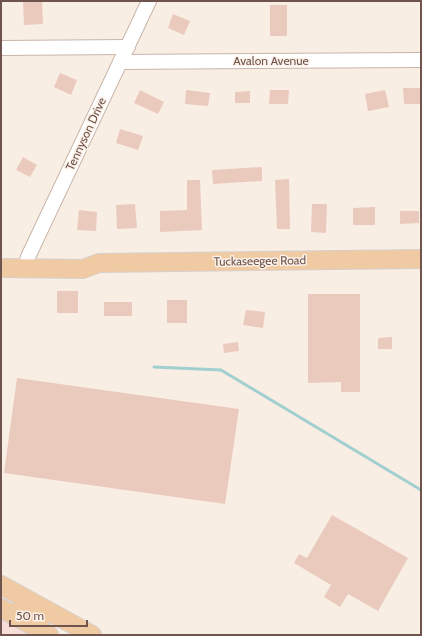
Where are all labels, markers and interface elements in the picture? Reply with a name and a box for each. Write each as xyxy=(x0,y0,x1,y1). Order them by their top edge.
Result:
street label: Avalon Avenue xyxy=(233,53,309,68)
street label: Tennyson Drive xyxy=(62,95,109,173)
street label: Tuckaseegee Road xyxy=(214,252,306,269)
scale bar xyxy=(10,602,87,628)
text: 50 m xyxy=(16,608,44,623)

